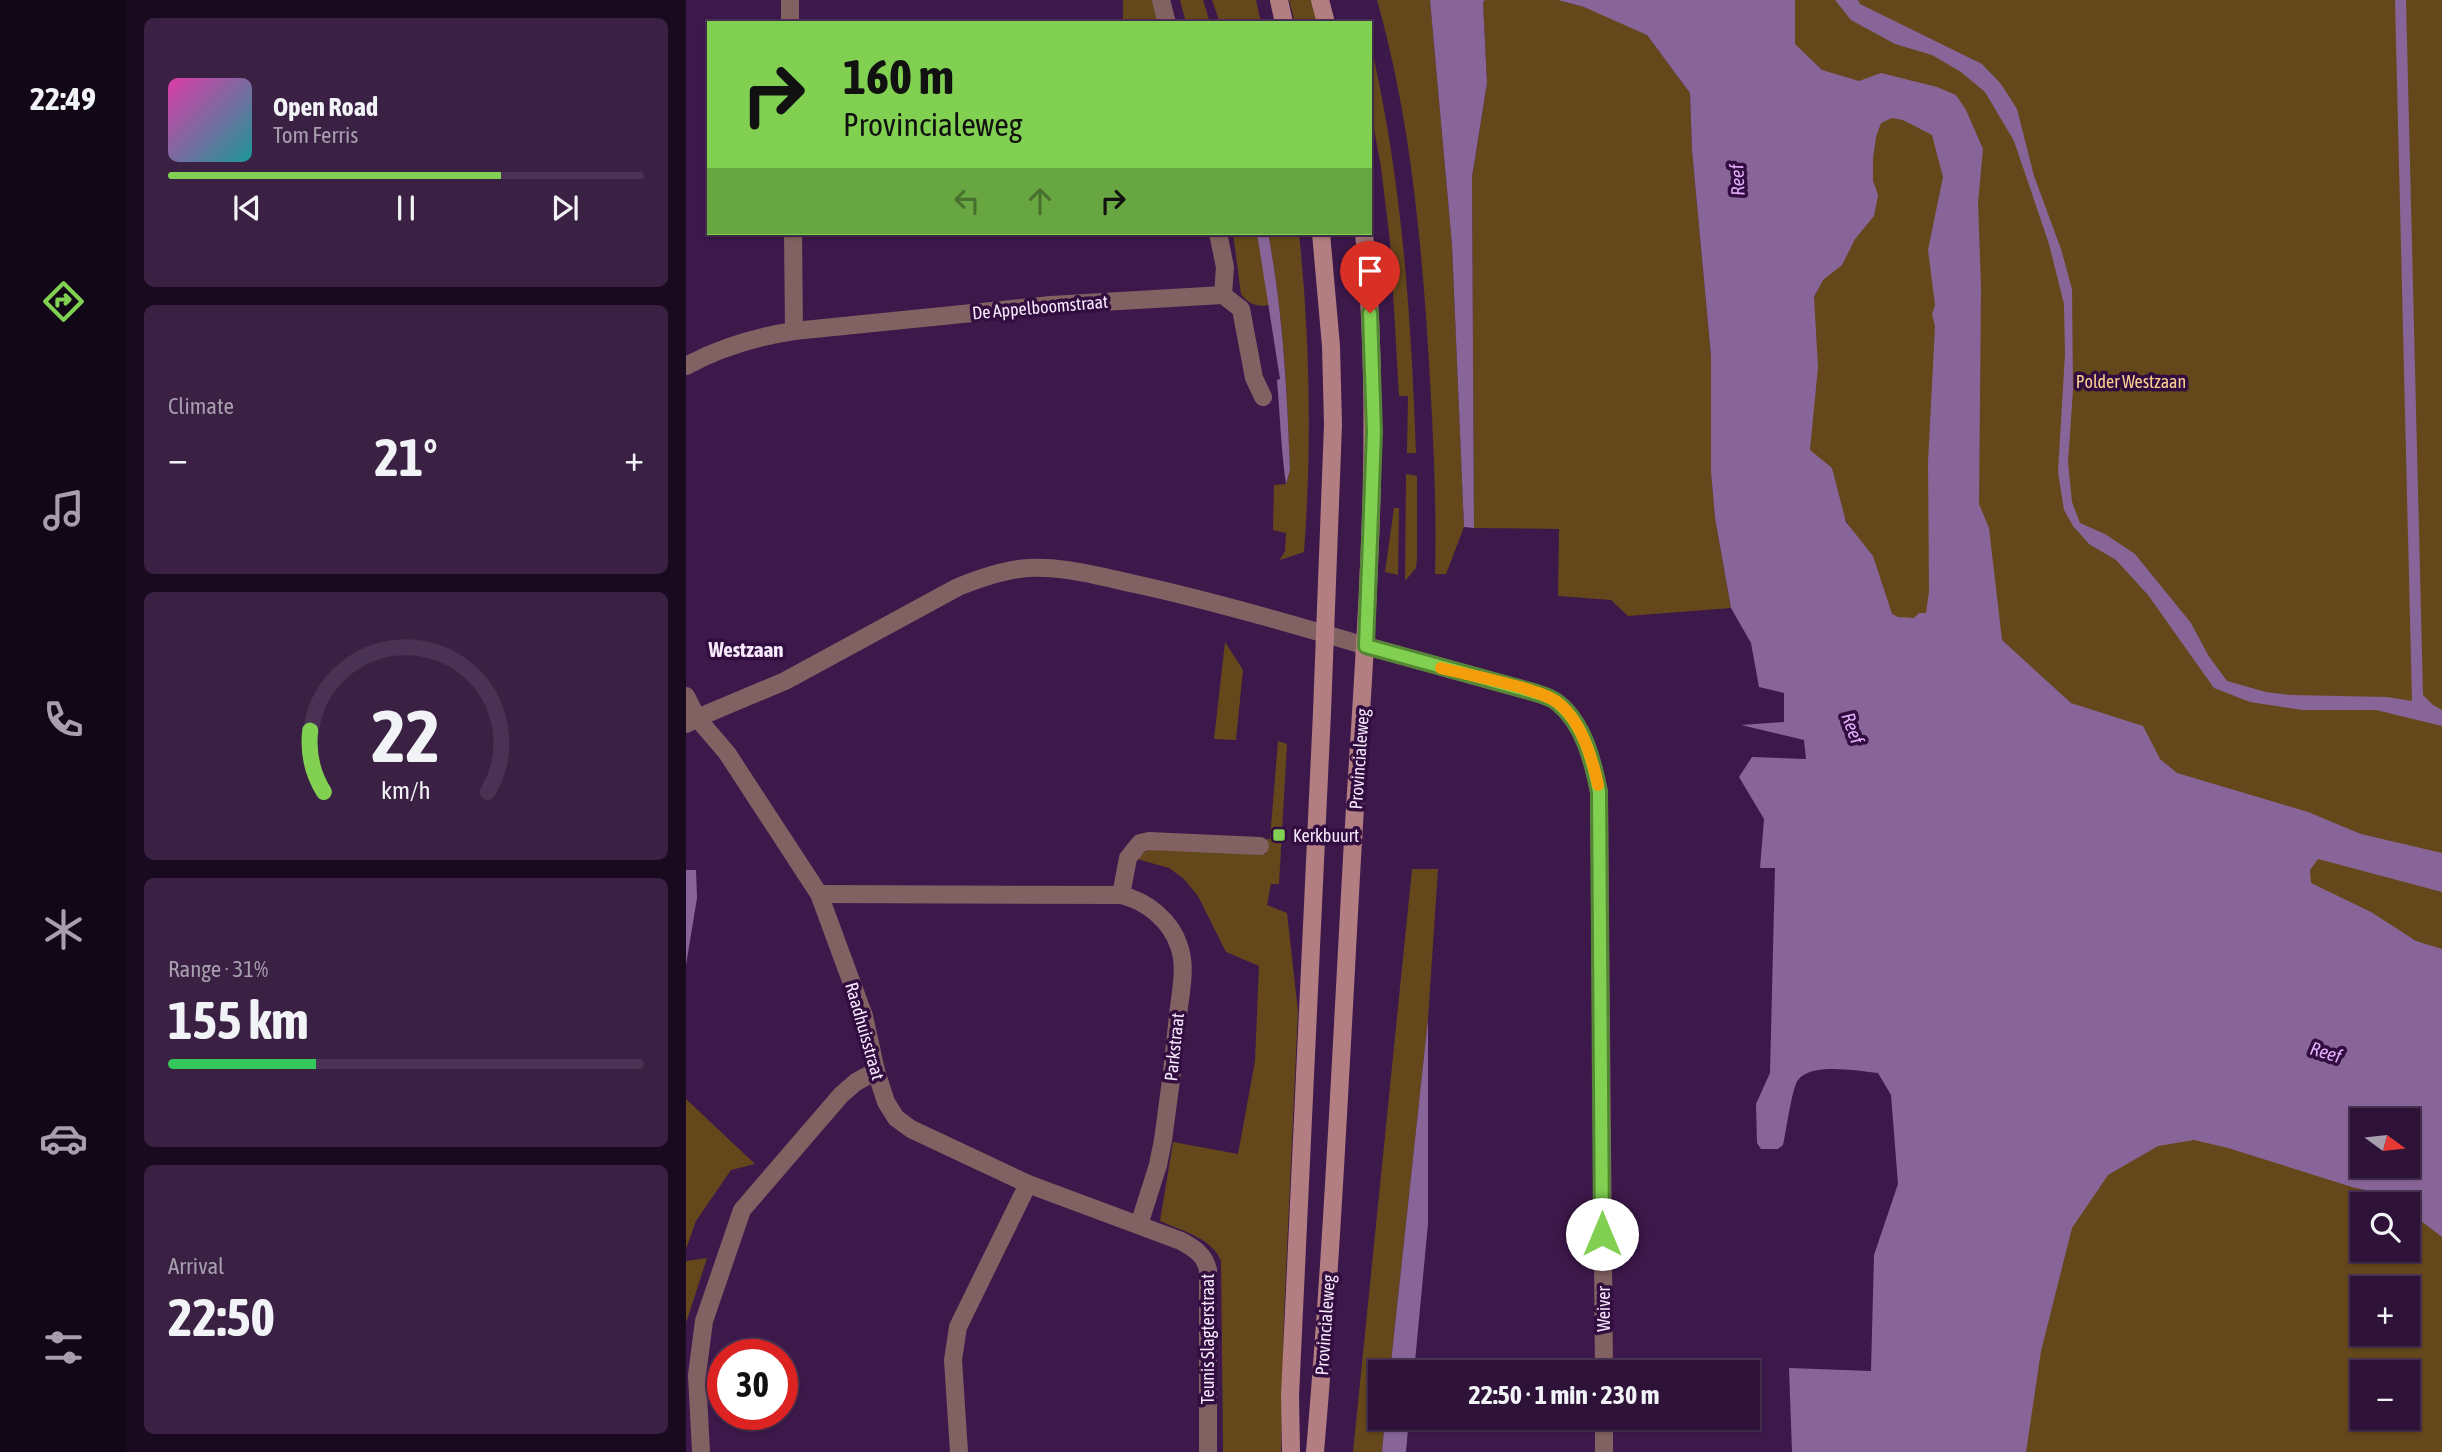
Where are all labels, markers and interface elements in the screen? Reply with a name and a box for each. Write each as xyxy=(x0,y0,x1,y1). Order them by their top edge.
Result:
text: 160 m xyxy=(843,48,954,104)
icon: right xyxy=(728,49,819,140)
text: 22:49 xyxy=(30,80,96,117)
text: Open Road xyxy=(273,92,378,122)
text: Provincialeweg xyxy=(843,106,1022,143)
text: Tom Ferris xyxy=(273,122,358,148)
water label: Reef xyxy=(1725,163,1749,196)
icon: left xyxy=(948,182,986,220)
icon: ahead xyxy=(1021,182,1059,220)
icon: right xyxy=(1094,182,1132,220)
icon: previous xyxy=(228,189,266,227)
icon: pause xyxy=(387,189,425,227)
icon: next xyxy=(546,189,584,227)
pin xyxy=(1340,241,1400,313)
icon: arrive xyxy=(1351,252,1389,290)
icon: directions xyxy=(39,277,88,326)
street label: De Appelboomstraat xyxy=(971,291,1109,323)
park label: Polder Westzaan xyxy=(2076,371,2186,392)
text: Climate xyxy=(168,393,234,419)
text: 21° xyxy=(374,427,438,487)
text: − xyxy=(168,436,188,479)
text: + xyxy=(624,436,644,479)
icon: music xyxy=(39,486,88,535)
district label: Westzaan xyxy=(708,637,783,661)
text: 22 xyxy=(372,694,440,777)
icon: phone xyxy=(39,695,88,744)
street label: Provincialeweg xyxy=(1345,708,1373,810)
water label: Reef xyxy=(1837,709,1869,747)
text: km/h xyxy=(381,776,431,804)
place label: Kerkbuurt xyxy=(1293,825,1359,846)
marker: Kerkbuurt xyxy=(1271,827,1287,843)
icon: climate xyxy=(39,905,88,954)
text: Range · 31% xyxy=(168,956,268,982)
street label: Raadhuisstraat xyxy=(841,980,889,1082)
text: 155 km xyxy=(168,990,309,1050)
street label: Parkstraat xyxy=(1160,1012,1188,1082)
water label: Reef xyxy=(2308,1037,2345,1067)
north arrow xyxy=(2350,1108,2420,1178)
map controls xyxy=(2350,1108,2420,1430)
icon: car xyxy=(39,1114,88,1163)
button: search xyxy=(2350,1192,2420,1262)
position arrow xyxy=(1565,1197,1639,1271)
text: Arrival xyxy=(168,1253,224,1279)
street label: Teunis Slagterstraat xyxy=(1197,1274,1218,1404)
street label: Provincialeweg xyxy=(1311,1274,1339,1376)
button: + xyxy=(2350,1276,2420,1346)
street label: Weiver xyxy=(1593,1286,1614,1332)
text: 22:50 xyxy=(168,1287,275,1347)
icon: filters xyxy=(39,1323,88,1372)
speed limit sign: 30 xyxy=(707,1339,798,1430)
button: − xyxy=(2350,1360,2420,1430)
text: 22:50 · 1 min · 230 m xyxy=(1469,1380,1659,1410)

